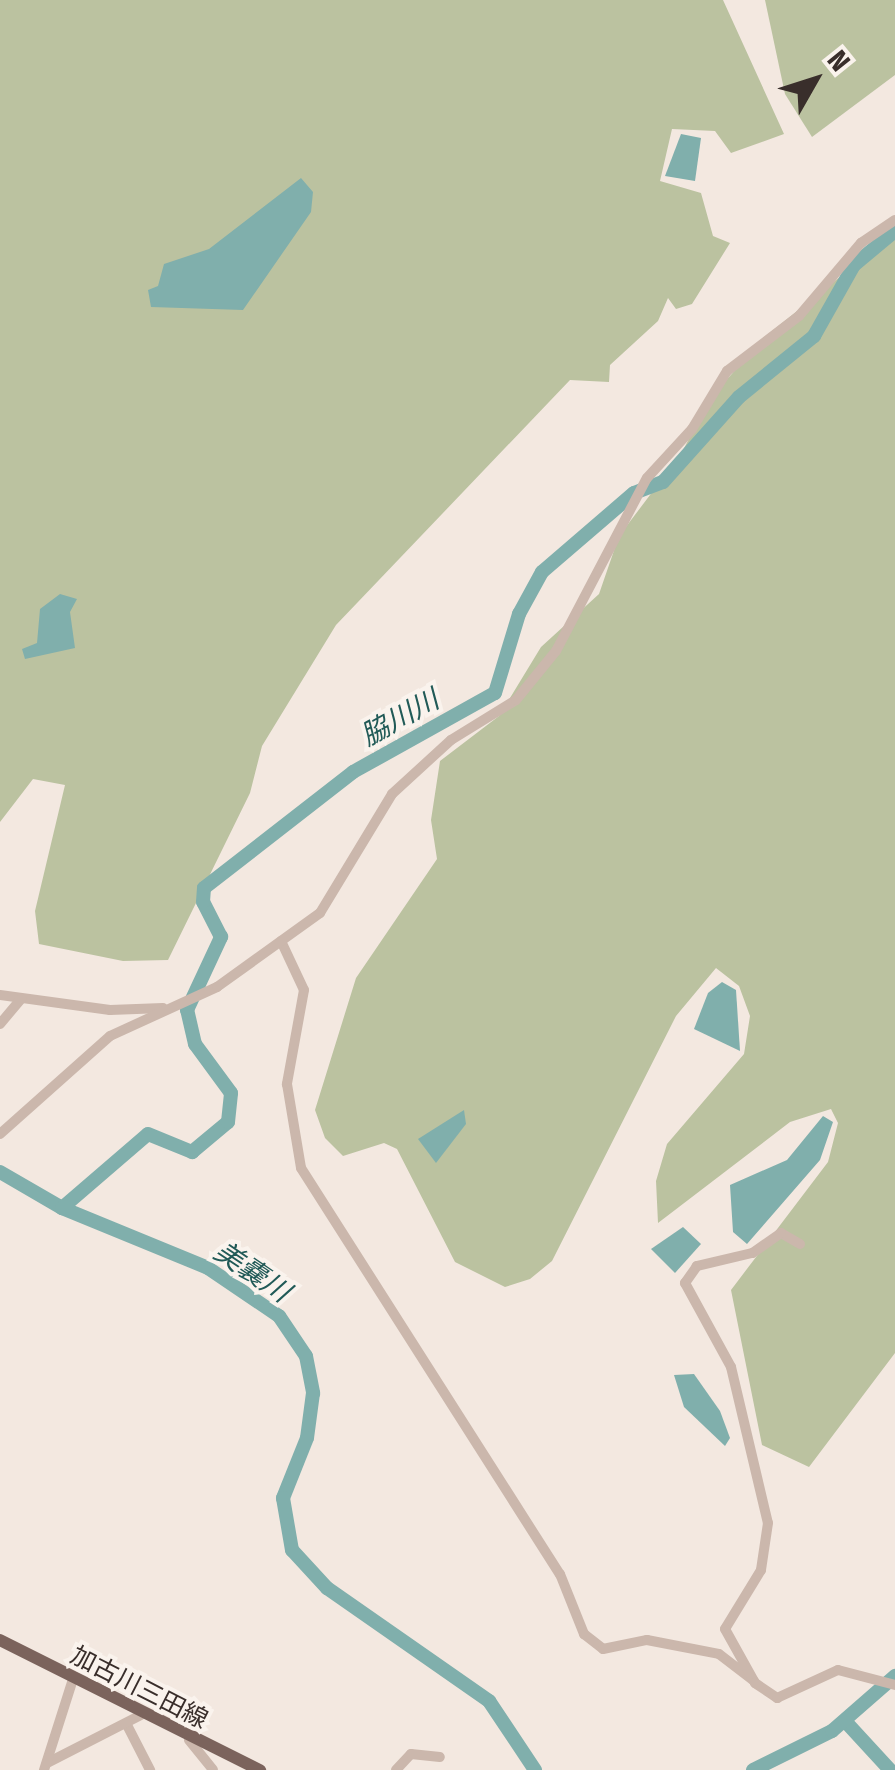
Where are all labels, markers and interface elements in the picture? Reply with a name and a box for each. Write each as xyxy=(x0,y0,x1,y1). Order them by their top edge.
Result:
north arrow xyxy=(765,30,865,130)
text: N xyxy=(821,44,857,78)
water label: 脇川川 xyxy=(355,683,445,753)
water label: 美嚢川 xyxy=(208,1235,296,1309)
street label: 加古川三田線 xyxy=(65,1641,213,1735)

